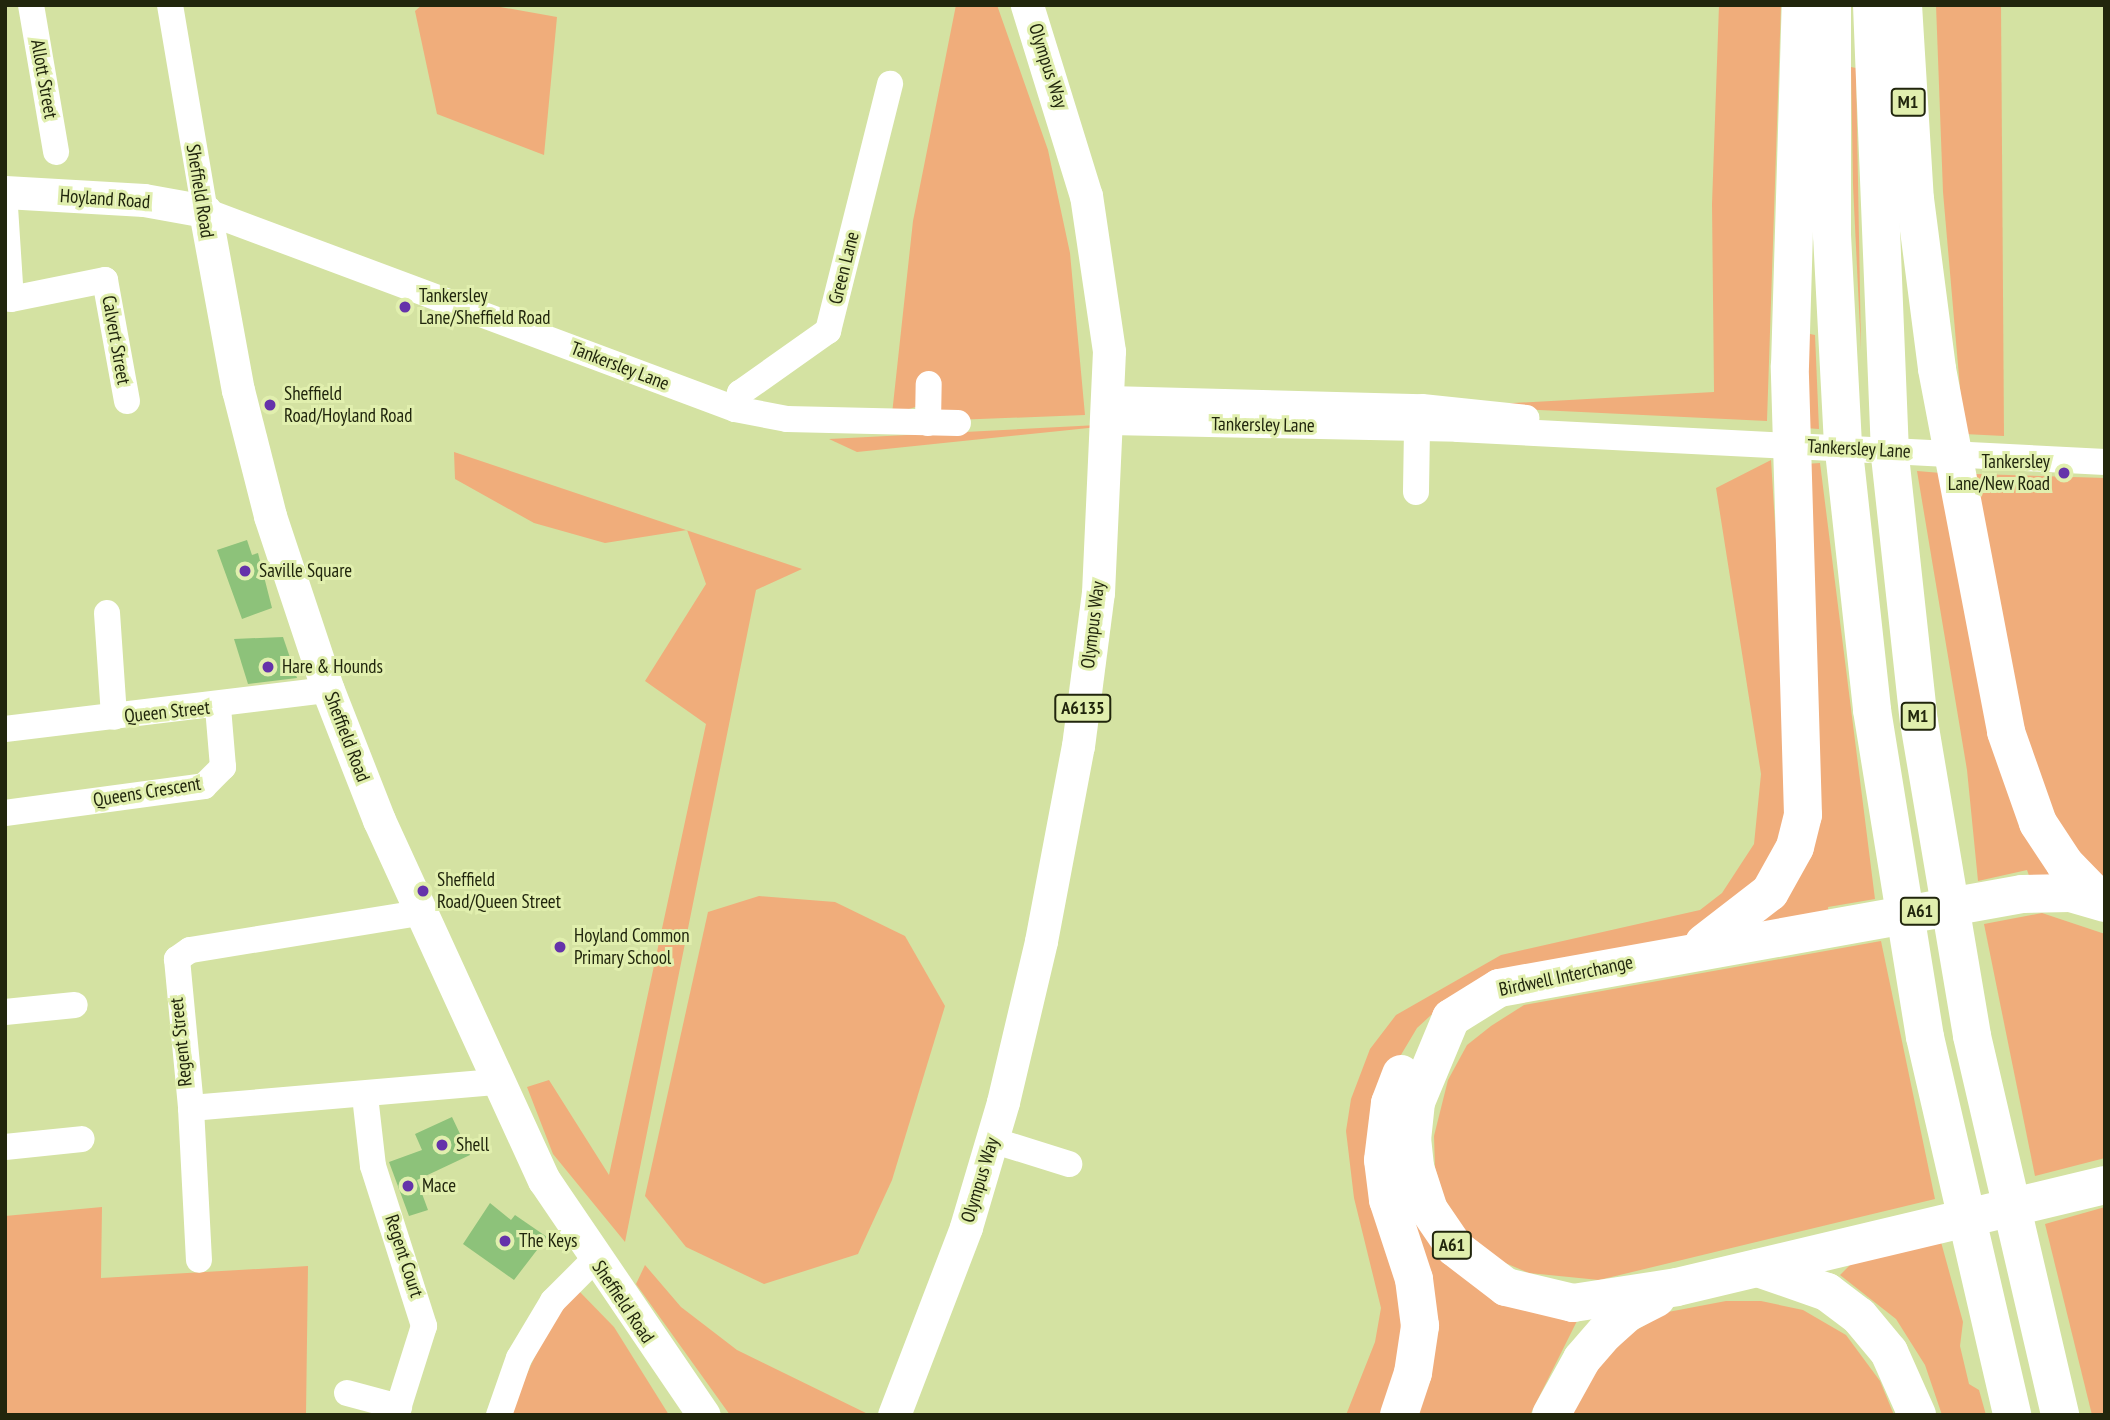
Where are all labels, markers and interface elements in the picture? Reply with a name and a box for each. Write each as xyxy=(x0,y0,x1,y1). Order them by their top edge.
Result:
street label: Olympus Way xyxy=(1024,21,1072,111)
street label: Allott Street xyxy=(26,38,62,120)
road number: M1 xyxy=(1890,88,1926,116)
street label: Sheffield Road xyxy=(181,143,219,239)
street label: Hoyland Road xyxy=(59,184,151,214)
street label: Green Lane xyxy=(824,229,864,307)
place label: Tankersley Lane/Sheffield Road xyxy=(419,285,550,329)
street label: Calvert Street xyxy=(97,294,135,386)
marker: Tankersley Lane/Sheffield Road xyxy=(397,299,413,315)
street label: Tankersley Lane xyxy=(567,337,673,395)
place label: Sheffield Road/Hoyland Road xyxy=(284,383,412,427)
marker: Sheffield Road/Hoyland Road xyxy=(262,397,278,413)
street label: Tankersley Lane xyxy=(1211,413,1315,437)
street label: Tankersley Lane xyxy=(1806,435,1912,463)
place label: Tankersley Lane/New Road xyxy=(1947,451,2050,495)
marker: Tankersley Lane/New Road xyxy=(2056,465,2072,481)
place label: Saville Square xyxy=(259,560,352,582)
marker: Saville Square xyxy=(237,563,253,579)
street label: Olympus Way xyxy=(1076,580,1110,670)
place label: Hare & Hounds xyxy=(282,656,383,678)
marker: Hare & Hounds xyxy=(260,659,276,675)
street label: Sheffield Road xyxy=(319,689,375,785)
road number: A6135 xyxy=(1053,694,1113,722)
street label: Queen Street xyxy=(123,696,211,728)
road number: M1 xyxy=(1900,702,1936,730)
street label: Queens Crescent xyxy=(91,772,203,812)
place label: Sheffield Road/Queen Street xyxy=(437,869,561,913)
marker: Sheffield Road/Queen Street xyxy=(415,883,431,899)
road number: A61 xyxy=(1899,896,1941,926)
place label: Hoyland Common Primary School xyxy=(574,925,690,969)
marker: Hoyland Common Primary School xyxy=(552,939,568,955)
street label: Birdwell Interchange xyxy=(1497,951,1635,1001)
street label: Regent Street xyxy=(165,997,197,1087)
place label: Shell xyxy=(456,1134,489,1156)
street label: Olympus Way xyxy=(956,1134,1004,1226)
marker: Shell xyxy=(434,1137,450,1153)
place label: Mace xyxy=(422,1175,456,1197)
marker: Mace xyxy=(400,1178,416,1194)
street label: Regent Court xyxy=(380,1212,428,1300)
place label: The Keys xyxy=(519,1230,577,1252)
road number: A61 xyxy=(1431,1230,1473,1260)
marker: The Keys xyxy=(497,1233,513,1249)
street label: Sheffield Road xyxy=(587,1256,659,1348)

